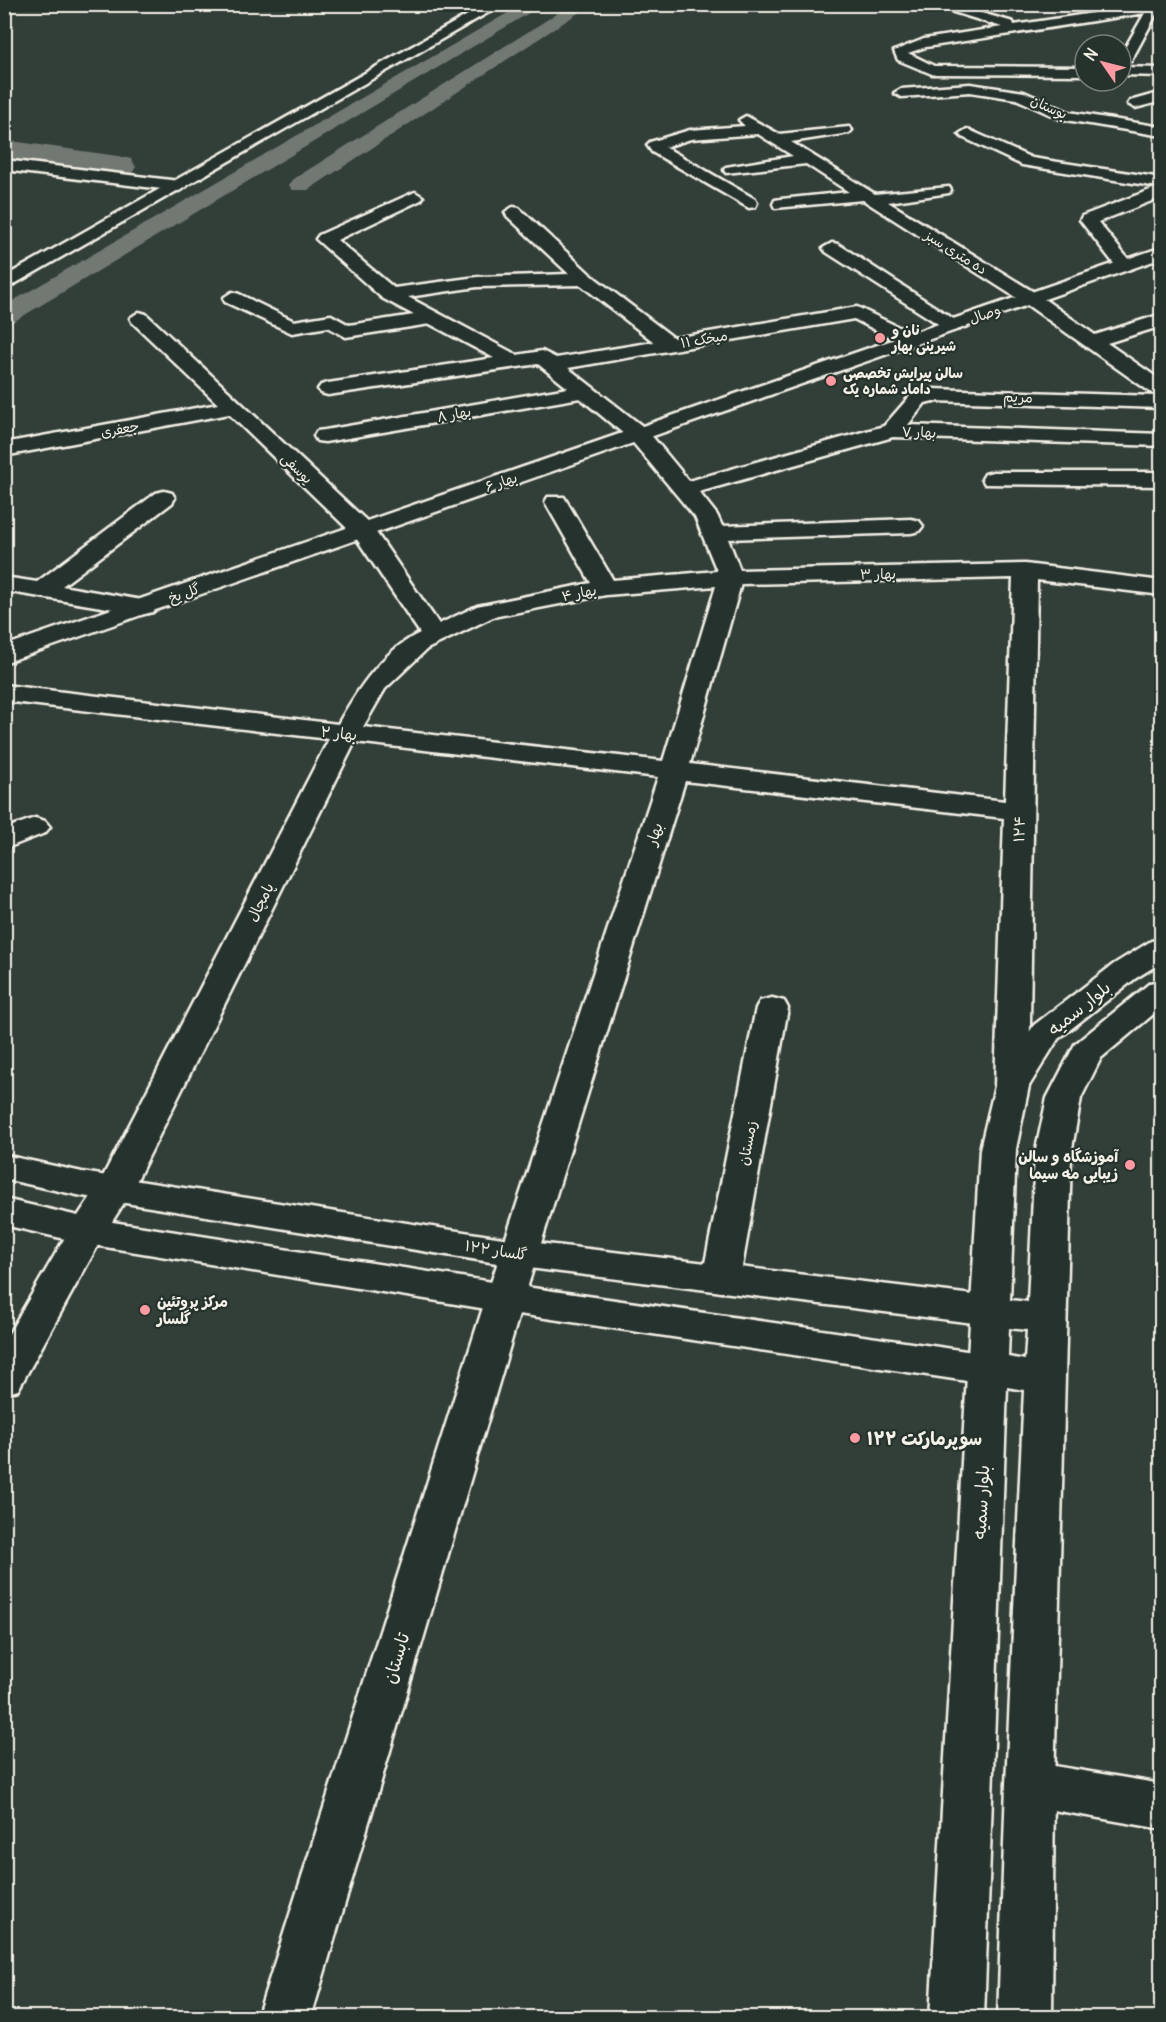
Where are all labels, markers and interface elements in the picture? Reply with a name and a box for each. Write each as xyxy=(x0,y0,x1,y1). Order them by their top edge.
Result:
north arrow xyxy=(1073,33,1133,93)
text: N xyxy=(1079,44,1102,65)
street label: بوستان xyxy=(1028,91,1070,123)
street label: ده متری سبز xyxy=(921,225,991,278)
street label: وصال xyxy=(967,300,1003,328)
place label: نان و شیرینی بهار xyxy=(890,321,956,355)
street label: میخک ۱۱ xyxy=(679,326,729,352)
marker: نان و شیرینی بهار xyxy=(873,331,887,345)
place label: سالن پیرایش تخصصی داماد شماره یک xyxy=(843,364,963,398)
marker: سالن پیرایش تخصصی داماد شماره یک xyxy=(824,374,838,388)
street label: مریم xyxy=(1003,387,1033,409)
street label: بهار ۸ xyxy=(435,402,473,426)
street label: جعفری xyxy=(99,416,141,442)
street label: بهار ۷ xyxy=(901,422,937,442)
street label: یوسفی xyxy=(277,449,317,487)
street label: بهار ۶ xyxy=(482,468,520,496)
street label: بهار ۳ xyxy=(860,565,896,583)
street label: گل یخ xyxy=(166,579,202,608)
street label: بهار ۴ xyxy=(560,581,598,605)
street label: بهار ۲ xyxy=(320,722,358,744)
street label: ۱۲۴ xyxy=(1009,815,1029,843)
street label: بهار xyxy=(641,820,667,849)
street label: پامچال xyxy=(242,879,279,925)
street label: بلوار سمیه xyxy=(1043,976,1115,1040)
street label: زمستان xyxy=(733,1119,761,1167)
place label: آموزشگاه و سالن زیبایی مه سیما xyxy=(1018,1147,1119,1184)
marker: آموزشگاه و سالن زیبایی مه سیما xyxy=(1123,1158,1137,1172)
street label: گلسار ۱۲۲ xyxy=(464,1236,528,1264)
place label: مرکز پروتئین گلسار xyxy=(155,1292,228,1328)
marker: مرکز پروتئین گلسار xyxy=(138,1303,152,1317)
place label: سوپرمارکت ۱۲۲ xyxy=(867,1427,982,1451)
marker: سوپرمارکت ۱۲۲ xyxy=(848,1431,862,1445)
street label: بلوار سمیه xyxy=(968,1464,994,1540)
street label: تابستان xyxy=(377,1629,415,1686)

